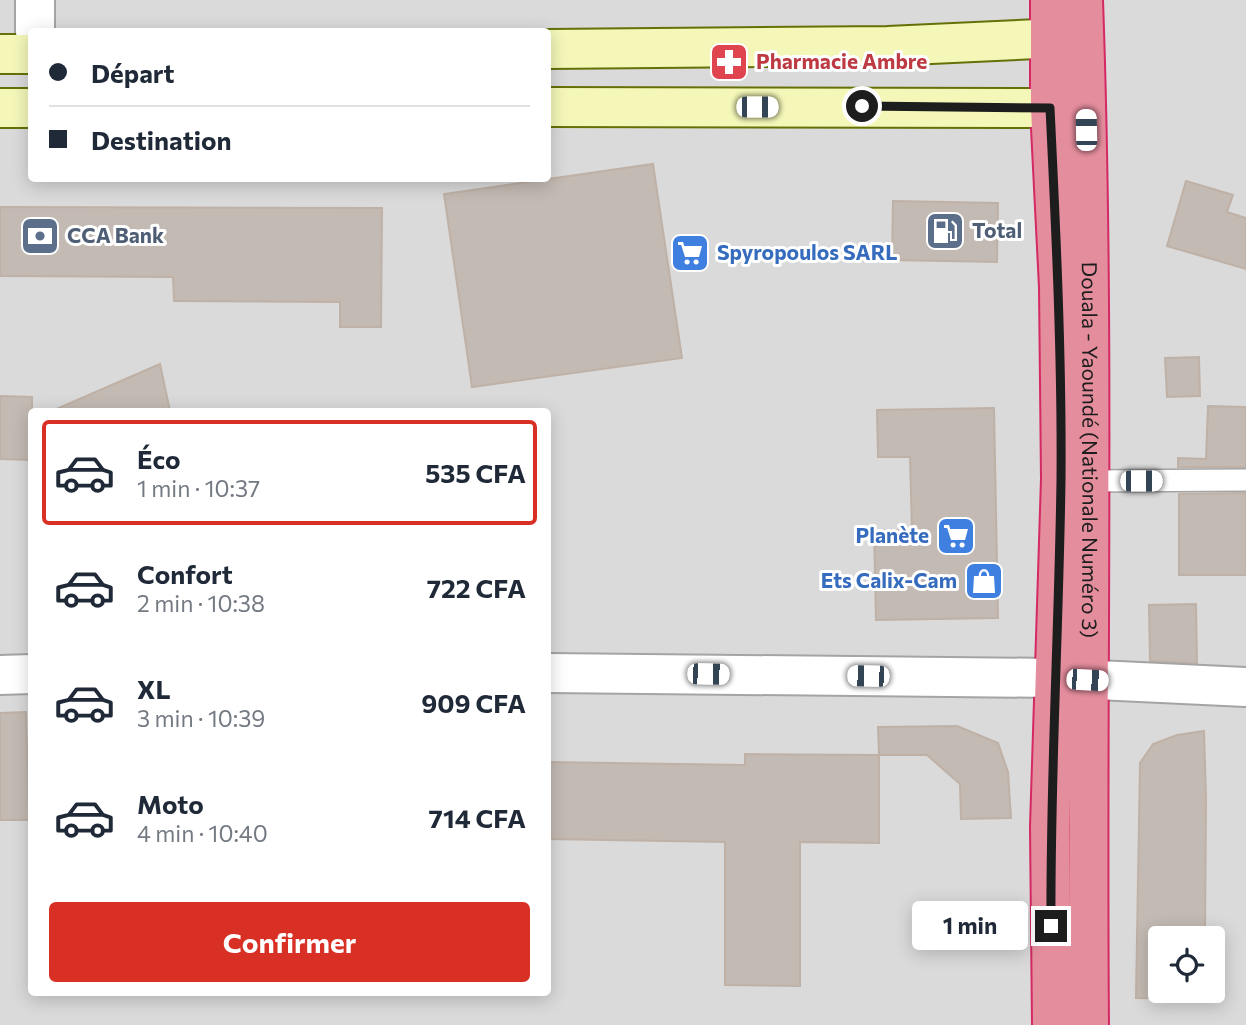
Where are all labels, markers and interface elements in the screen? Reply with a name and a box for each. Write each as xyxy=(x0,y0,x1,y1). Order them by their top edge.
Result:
pharmacy icon: Pharmacie Ambre xyxy=(708,41,750,83)
place label: Pharmacie Ambre xyxy=(756,48,927,73)
text: Départ xyxy=(91,57,175,88)
route start xyxy=(846,90,878,122)
car xyxy=(737,97,779,118)
car xyxy=(1076,109,1097,151)
text: Destination xyxy=(91,124,232,155)
fuel station icon: Total xyxy=(924,210,966,252)
bank icon: CCA Bank xyxy=(19,215,61,257)
place label: Total xyxy=(972,217,1022,242)
place label: CCA Bank xyxy=(67,222,164,247)
supermarket icon: Spyropoulos SARL xyxy=(669,232,711,274)
place label: Spyropoulos SARL xyxy=(717,239,897,264)
street label: Douala - Yaoundé (Nationale Numéro 3) xyxy=(1078,262,1103,638)
icon: car xyxy=(53,441,116,504)
text: Éco xyxy=(137,443,181,474)
text: 535 CFA xyxy=(425,457,526,488)
car xyxy=(1121,471,1163,492)
text: 1 min · 10:37 xyxy=(137,474,260,502)
supermarket icon: Planète xyxy=(935,515,977,557)
place label: Planète xyxy=(856,522,929,547)
icon: car xyxy=(53,556,116,619)
text: Confort xyxy=(137,558,233,589)
shop icon: Ets Calix-Cam xyxy=(963,560,1005,602)
place label: Ets Calix-Cam xyxy=(821,567,957,592)
text: 722 CFA xyxy=(427,572,526,603)
text: 2 min · 10:38 xyxy=(137,589,265,617)
car xyxy=(687,663,730,685)
car xyxy=(847,665,890,687)
car xyxy=(1066,668,1109,692)
icon: car xyxy=(53,671,116,734)
text: XL xyxy=(137,673,171,704)
text: 909 CFA xyxy=(421,687,526,718)
text: 3 min · 10:39 xyxy=(137,704,265,732)
icon: car xyxy=(53,786,116,849)
text: Moto xyxy=(137,788,204,819)
text: 714 CFA xyxy=(429,802,526,833)
text: 4 min · 10:40 xyxy=(137,819,268,847)
button: Confirmer xyxy=(49,902,530,982)
callout: 1 min xyxy=(911,902,1026,950)
route end xyxy=(1035,910,1067,942)
text: 1 min xyxy=(943,911,997,939)
map controls xyxy=(1148,926,1225,1003)
button: locate xyxy=(1148,926,1225,1003)

